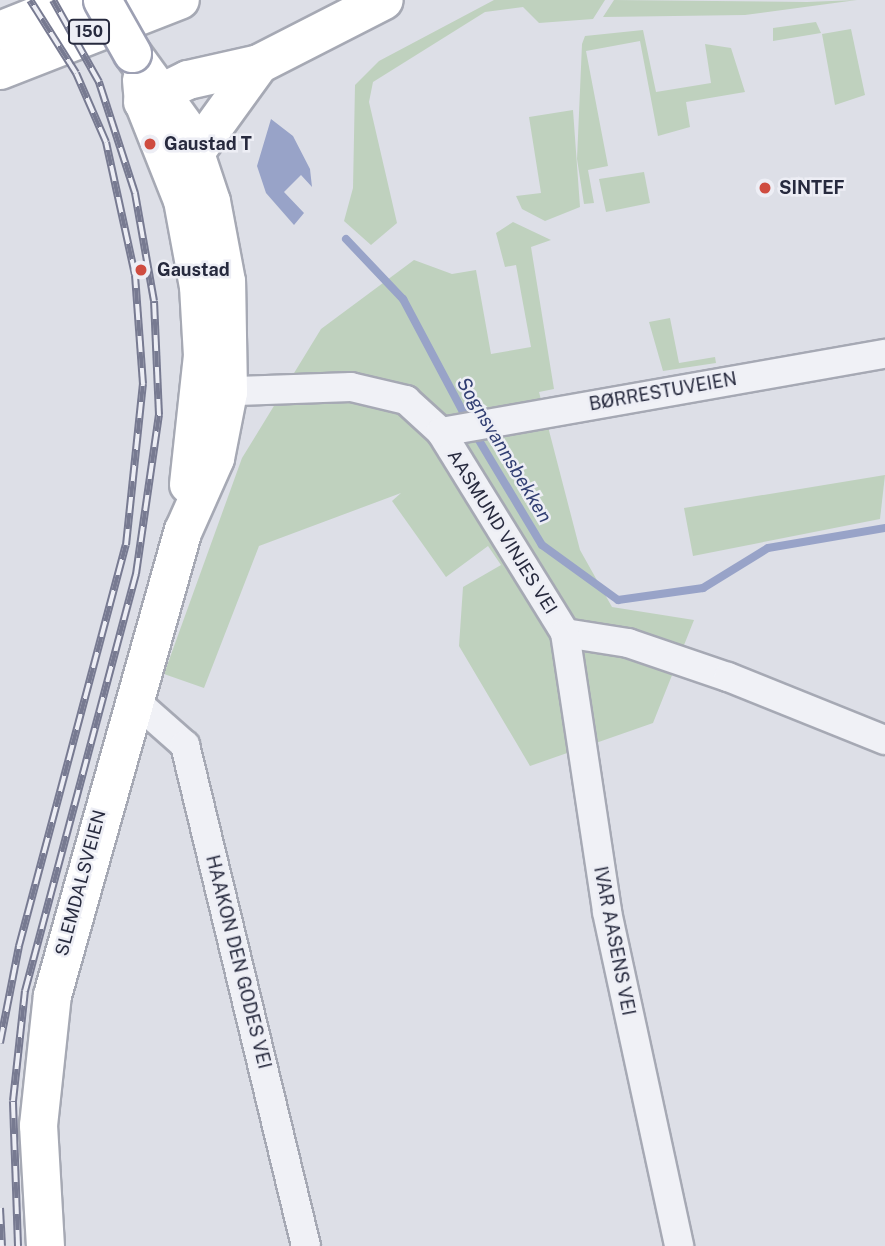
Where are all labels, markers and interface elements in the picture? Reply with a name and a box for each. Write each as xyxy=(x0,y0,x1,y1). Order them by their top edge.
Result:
road number: 150 xyxy=(68,20,110,44)
place label: Gaustad T xyxy=(164,133,252,155)
marker: Gaustad T xyxy=(142,136,158,152)
place label: SINTEF xyxy=(779,177,845,199)
marker: SINTEF xyxy=(757,180,773,196)
place label: Gaustad xyxy=(157,259,230,281)
marker: Gaustad xyxy=(131,260,151,280)
street label: BØRRESTUVEIEN xyxy=(587,368,739,416)
water label: Sognsvannsbekken xyxy=(452,373,556,527)
street label: AASMUND VINJES VEI xyxy=(442,446,562,618)
street label: SLEMDALSVEIEN xyxy=(51,808,111,958)
street label: HAAKON DEN GODES VEI xyxy=(201,853,275,1071)
street label: IVAR AASENS VEI xyxy=(589,864,639,1018)

